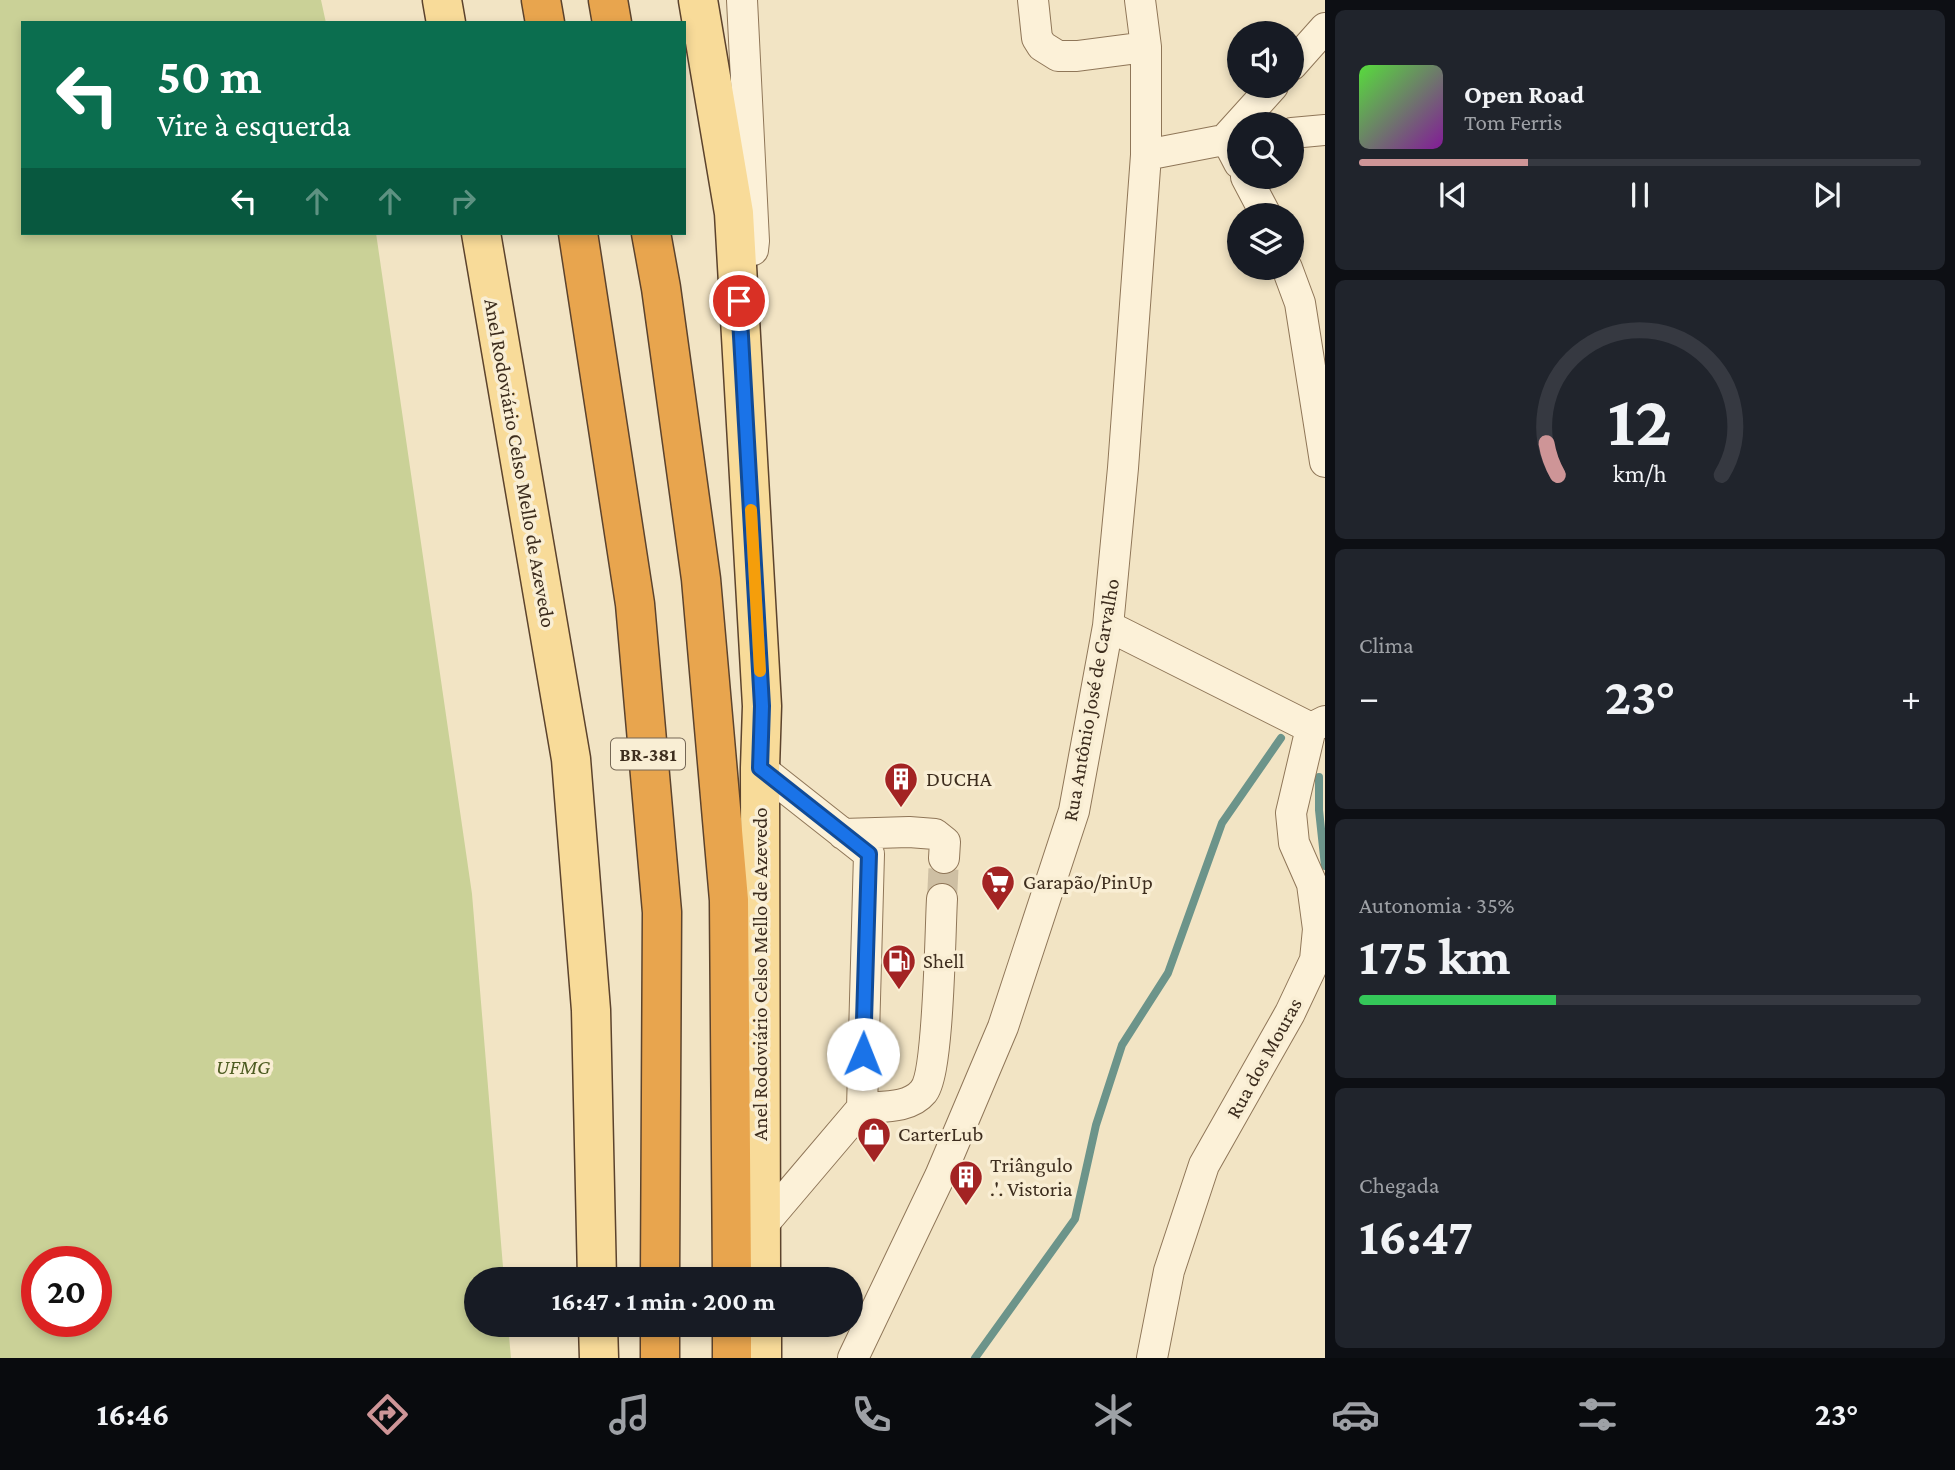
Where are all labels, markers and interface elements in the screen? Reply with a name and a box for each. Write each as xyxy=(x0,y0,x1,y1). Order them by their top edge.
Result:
map controls xyxy=(1227,21,1304,280)
button: sound xyxy=(1227,21,1304,98)
icon: left xyxy=(42,49,133,140)
text: 50 m xyxy=(157,49,262,104)
text: Open Road xyxy=(1464,80,1584,109)
text: Vire à esquerda xyxy=(157,107,351,143)
text: Tom Ferris xyxy=(1464,109,1562,135)
button: search xyxy=(1227,112,1304,189)
icon: previous xyxy=(1434,176,1472,214)
icon: pause xyxy=(1621,176,1659,214)
icon: next xyxy=(1808,176,1846,214)
icon: left xyxy=(225,182,263,220)
icon: ahead xyxy=(298,182,336,220)
icon: ahead xyxy=(371,182,409,220)
icon: right xyxy=(444,182,482,220)
button: layers xyxy=(1227,203,1304,280)
pin xyxy=(709,271,769,331)
icon: arrive xyxy=(720,282,758,320)
street label: Anel Rodoviário Celso Mello de Azevedo xyxy=(479,297,561,629)
text: 12 xyxy=(1608,381,1672,462)
text: km/h xyxy=(1613,460,1667,487)
street label: Rua Antônio José de Carvalho xyxy=(1058,577,1124,823)
text: Clima xyxy=(1359,632,1414,658)
text: 23° xyxy=(1604,667,1676,725)
text: − xyxy=(1359,676,1379,718)
text: + xyxy=(1901,676,1921,718)
road number: BR-381 xyxy=(611,738,685,769)
building icon: DUCHA xyxy=(882,760,920,809)
place label: DUCHA xyxy=(926,767,992,791)
street label: Anel Rodoviário Celso Mello de Azevedo xyxy=(748,807,772,1141)
supermarket icon: Garapão/PinUp xyxy=(979,863,1017,912)
place label: Garapão/PinUp xyxy=(1023,870,1153,894)
text: Autonomia · 35% xyxy=(1359,892,1515,918)
text: 175 km xyxy=(1359,927,1511,985)
fuel station icon: Shell xyxy=(880,942,918,991)
place label: Shell xyxy=(923,949,964,973)
street label: Rua dos Mouras xyxy=(1221,994,1307,1122)
position arrow xyxy=(826,1017,900,1091)
park label: UFMG xyxy=(216,1055,270,1079)
shop icon: CarterLub xyxy=(855,1115,893,1164)
place label: CarterLub xyxy=(898,1122,983,1146)
place label: Triângulo .'. Vistoria xyxy=(990,1153,1073,1201)
building icon: Triângulo .'. Vistoria xyxy=(947,1158,985,1207)
text: Chegada xyxy=(1359,1172,1439,1198)
text: 16:47 xyxy=(1359,1207,1473,1265)
speed limit sign: 20 xyxy=(21,1246,112,1337)
text: 16:47 · 1 min · 200 m xyxy=(552,1287,775,1316)
icon: directions xyxy=(363,1390,412,1439)
icon: music xyxy=(605,1390,654,1439)
icon: phone xyxy=(847,1390,896,1439)
icon: climate xyxy=(1089,1390,1138,1439)
icon: car xyxy=(1331,1390,1380,1439)
icon: filters xyxy=(1573,1390,1622,1439)
text: 16:46 xyxy=(97,1396,170,1432)
text: 23° xyxy=(1815,1396,1858,1432)

